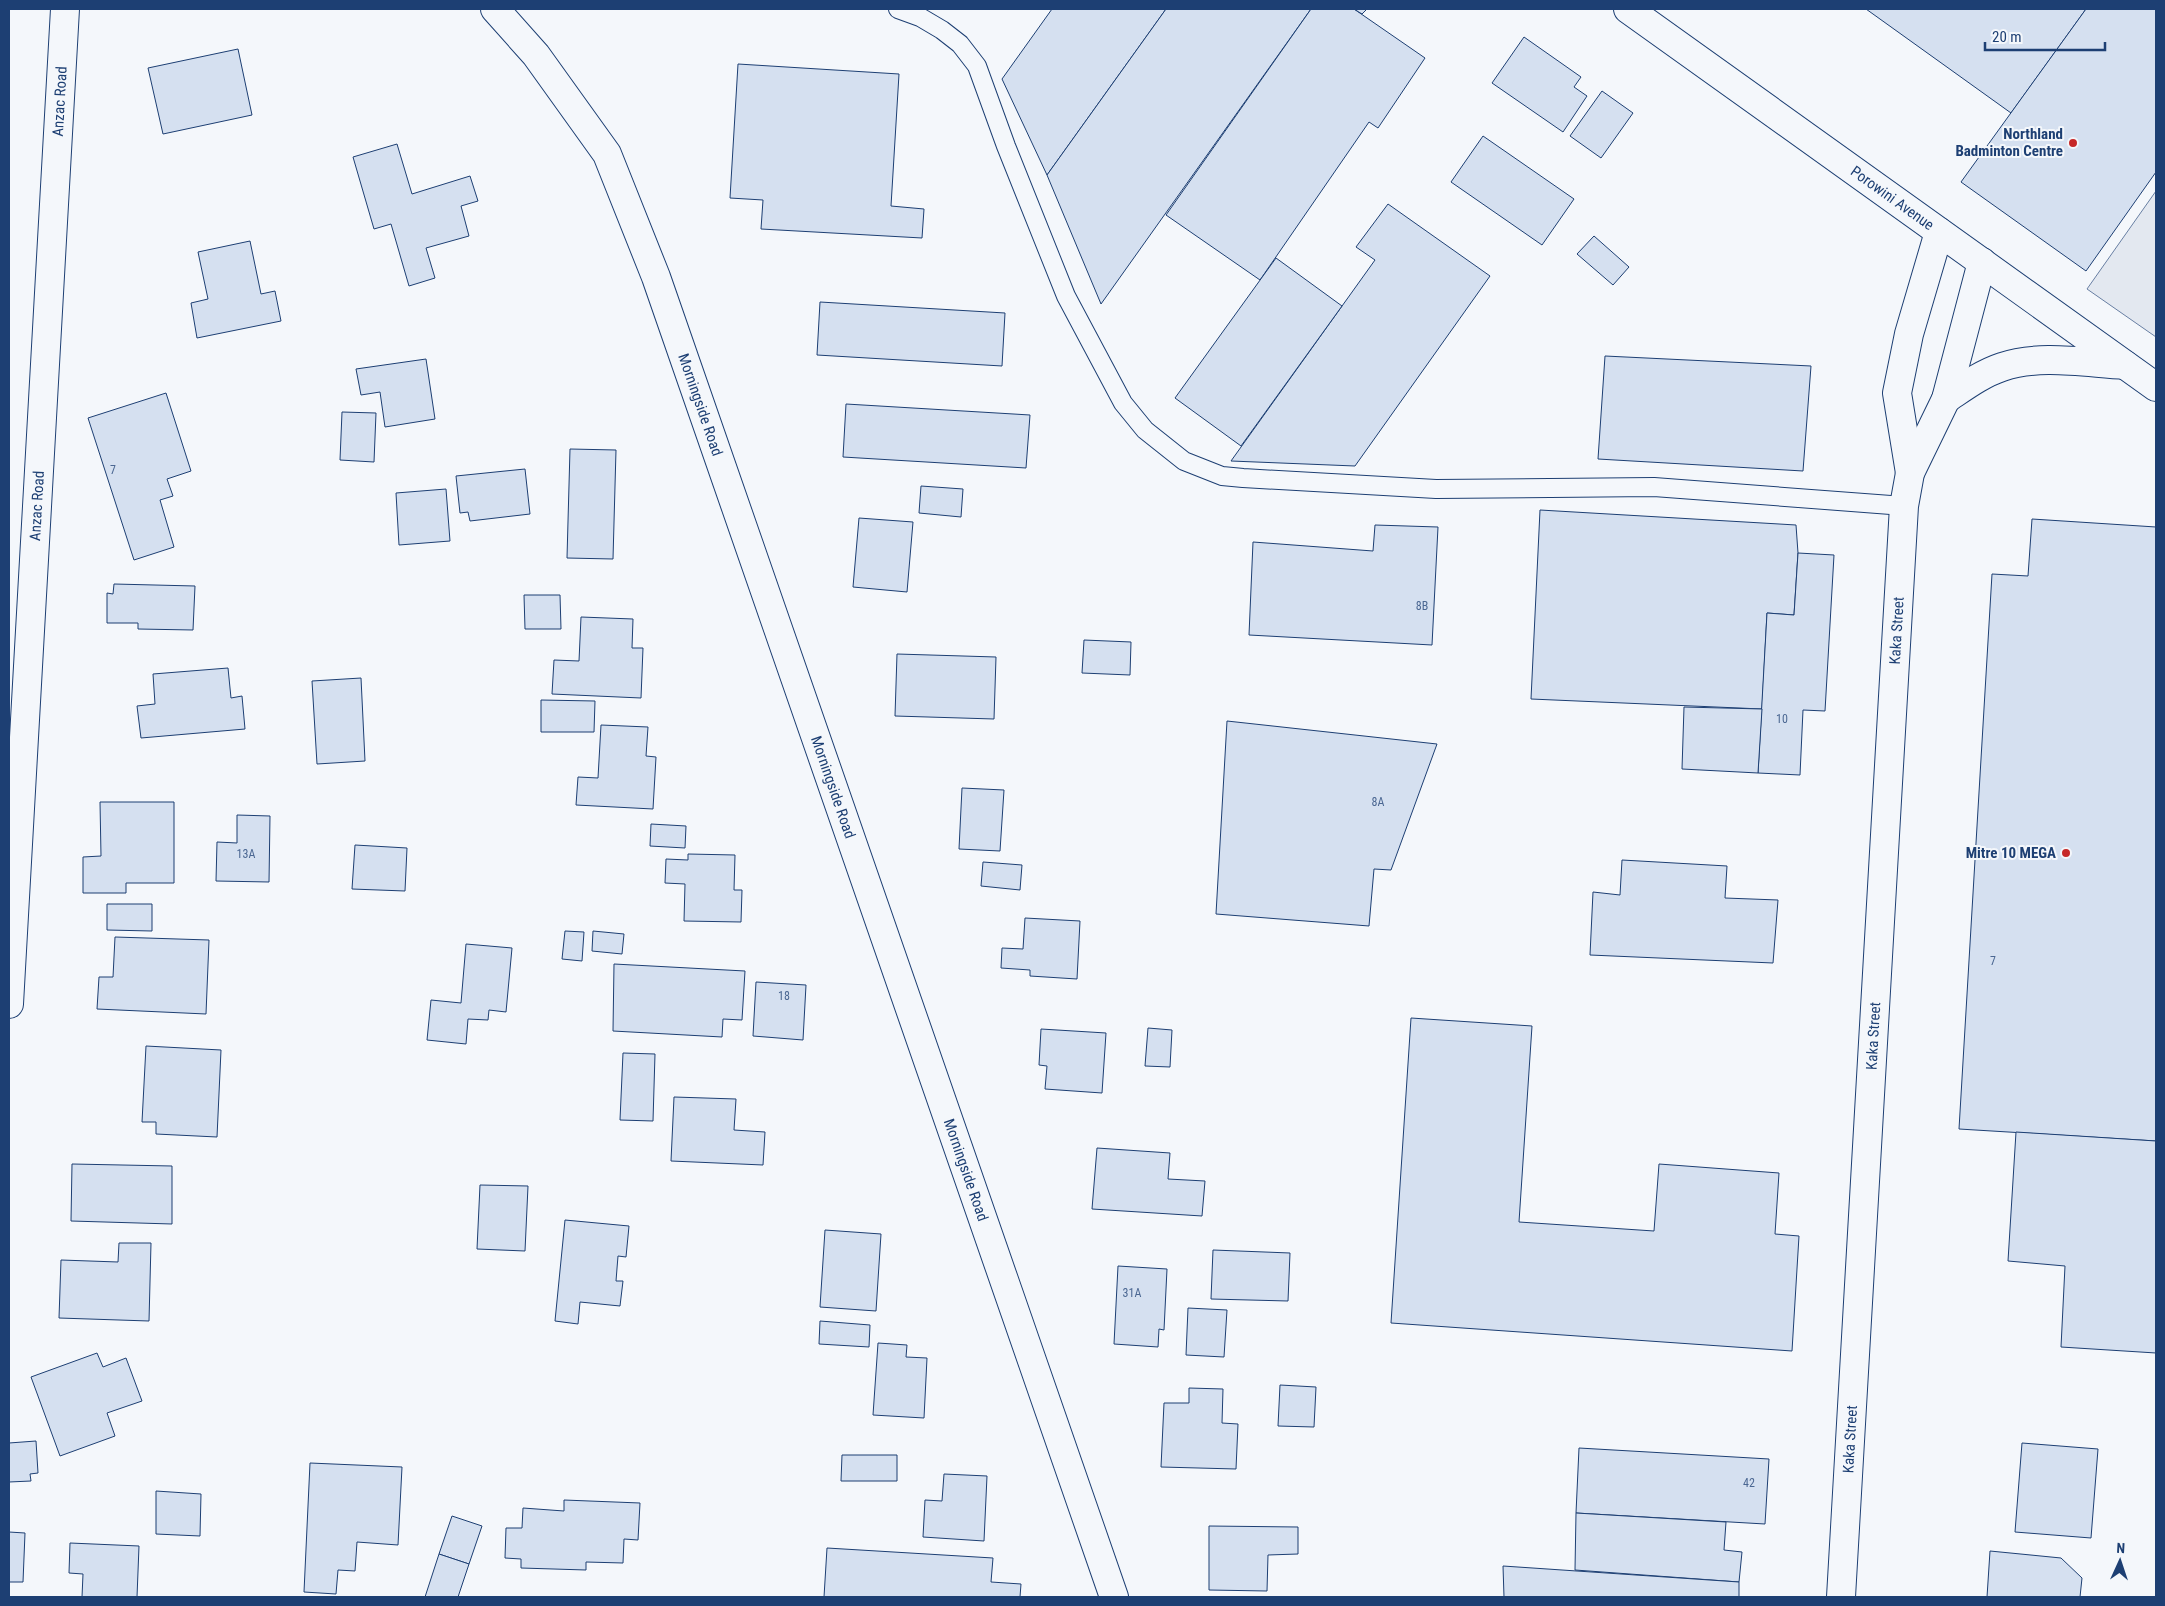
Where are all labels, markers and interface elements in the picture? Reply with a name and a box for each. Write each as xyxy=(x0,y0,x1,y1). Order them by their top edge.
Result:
scale bar xyxy=(1985,20,2105,52)
text: 20 m xyxy=(1992,28,2022,46)
street label: Anzac Road xyxy=(49,66,71,137)
place label: Northland Badminton Centre xyxy=(1955,125,2063,160)
marker: Northland Badminton Centre xyxy=(2067,137,2079,149)
street label: Porowini Avenue xyxy=(1847,162,1937,234)
street label: Morningside Road xyxy=(674,351,726,458)
house number: 7 xyxy=(110,463,116,477)
street label: Anzac Road xyxy=(26,470,48,541)
street label: Kaka Street xyxy=(1886,596,1908,665)
house number: 8B xyxy=(1416,599,1428,613)
house number: 10 xyxy=(1776,712,1788,726)
street label: Morningside Road xyxy=(807,734,859,841)
house number: 8A xyxy=(1372,795,1385,809)
place label: Mitre 10 MEGA xyxy=(1966,844,2056,862)
house number: 13A xyxy=(237,847,255,861)
marker: Mitre 10 MEGA xyxy=(2060,847,2072,859)
house number: 7 xyxy=(1990,954,1996,968)
house number: 18 xyxy=(778,989,790,1003)
street label: Kaka Street xyxy=(1862,1001,1884,1070)
street label: Morningside Road xyxy=(940,1116,992,1224)
house number: 31A xyxy=(1123,1286,1141,1300)
street label: Kaka Street xyxy=(1839,1405,1861,1474)
house number: 42 xyxy=(1743,1476,1755,1490)
north arrow xyxy=(2095,1536,2145,1586)
text: N xyxy=(2116,1540,2125,1556)

